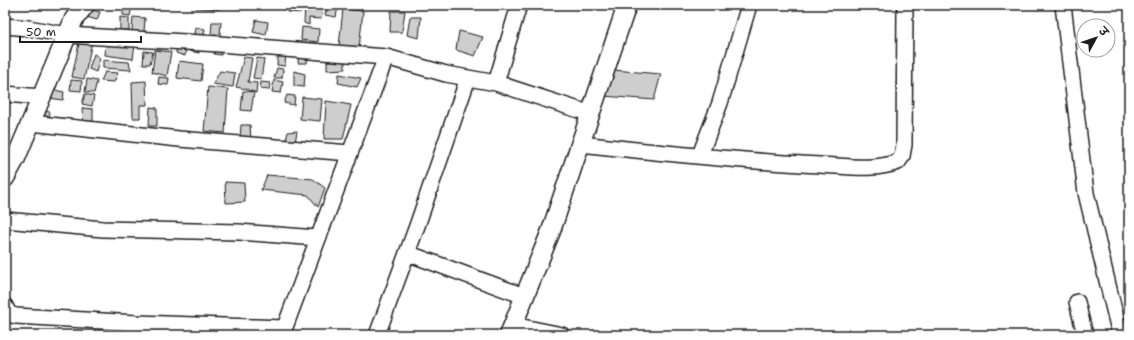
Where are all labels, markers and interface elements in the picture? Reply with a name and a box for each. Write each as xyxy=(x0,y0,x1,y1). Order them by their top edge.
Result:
scale bar xyxy=(20,18,141,44)
north arrow xyxy=(1076,18,1116,58)
text: उ xyxy=(1095,23,1112,41)
text: 50 m xyxy=(26,24,56,40)

